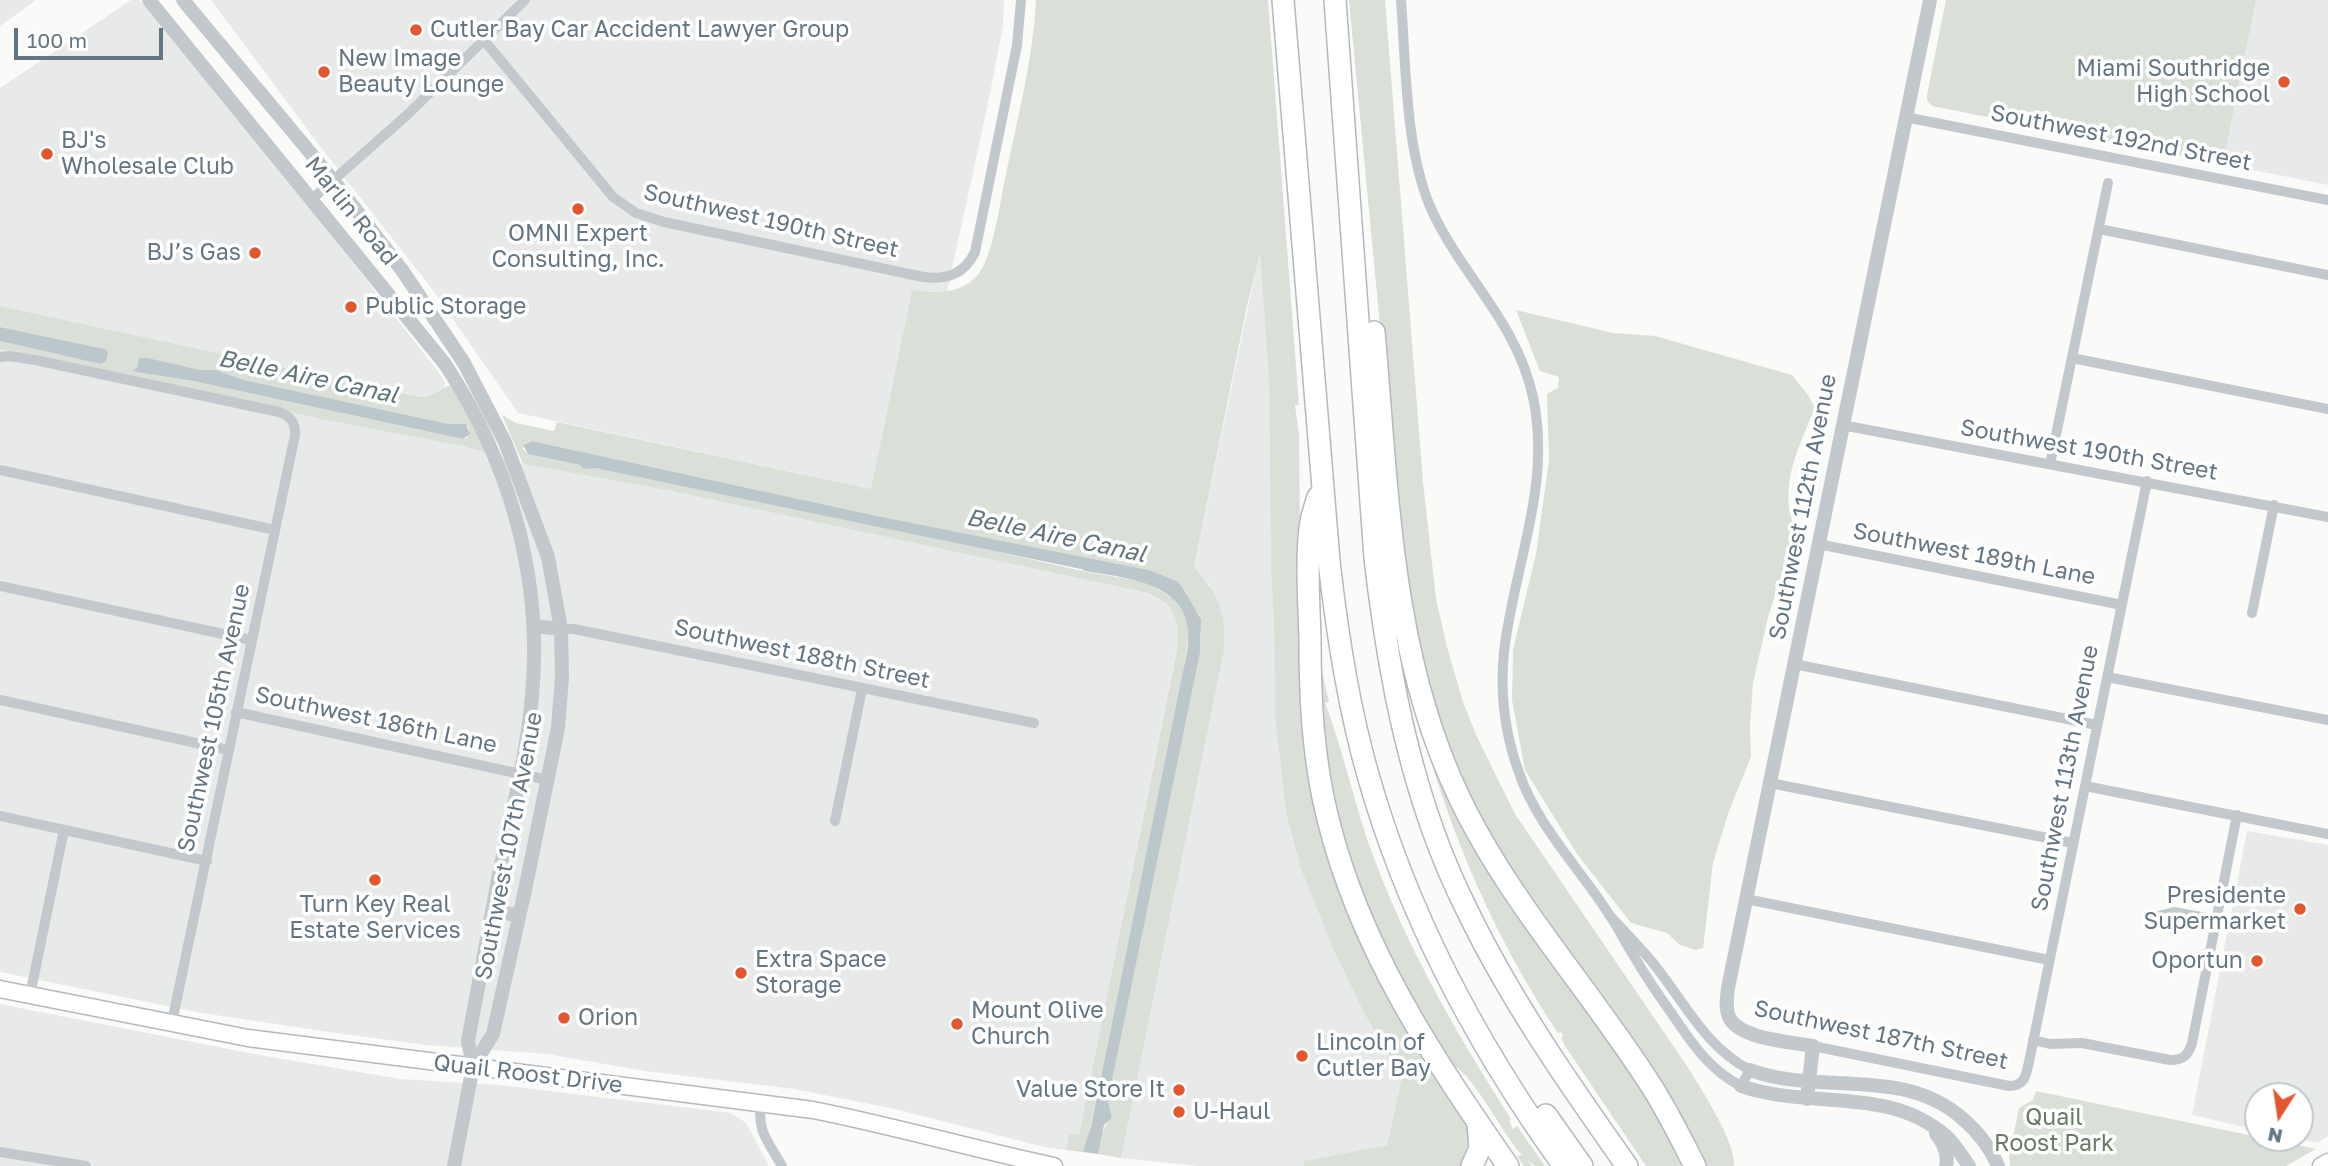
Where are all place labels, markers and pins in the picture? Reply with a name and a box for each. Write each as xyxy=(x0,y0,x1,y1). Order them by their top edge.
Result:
place label: Cutler Bay Car Accident Lawyer Group xyxy=(430,16,849,44)
marker: Cutler Bay Car Accident Lawyer Group xyxy=(408,22,424,38)
place label: New Image Beauty Lounge xyxy=(338,45,504,99)
place label: Miami Southridge High School xyxy=(2076,55,2270,109)
marker: New Image Beauty Lounge xyxy=(316,64,332,80)
marker: Miami Southridge High School xyxy=(2276,74,2292,90)
place label: BJ's Wholesale Club xyxy=(61,127,234,181)
marker: BJ's Wholesale Club xyxy=(39,146,55,162)
marker: OMNI Expert Consulting, Inc. xyxy=(570,201,586,217)
place label: OMNI Expert Consulting, Inc. xyxy=(491,220,665,274)
place label: BJ’s Gas xyxy=(147,239,241,267)
marker: BJ’s Gas xyxy=(247,245,263,261)
place label: Public Storage xyxy=(365,293,526,321)
marker: Public Storage xyxy=(343,299,359,315)
marker: Turn Key Real Estate Services xyxy=(367,872,383,888)
place label: Presidente Supermarket xyxy=(2144,882,2286,936)
place label: Turn Key Real Estate Services xyxy=(289,891,461,945)
marker: Presidente Supermarket xyxy=(2292,901,2308,917)
place label: Extra Space Storage xyxy=(755,946,887,1000)
place label: Oportun xyxy=(2151,947,2243,975)
marker: Oportun xyxy=(2249,953,2265,969)
marker: Extra Space Storage xyxy=(733,965,749,981)
place label: Mount Olive Church xyxy=(971,997,1104,1051)
place label: Orion xyxy=(578,1004,638,1032)
marker: Orion xyxy=(556,1010,572,1026)
marker: Mount Olive Church xyxy=(949,1016,965,1032)
place label: Lincoln of Cutler Bay xyxy=(1316,1029,1431,1083)
marker: Lincoln of Cutler Bay xyxy=(1294,1048,1310,1064)
place label: Value Store It xyxy=(1016,1076,1165,1104)
marker: Value Store It xyxy=(1171,1082,1187,1098)
place label: U-Haul xyxy=(1193,1098,1270,1126)
marker: U-Haul xyxy=(1171,1104,1187,1120)

